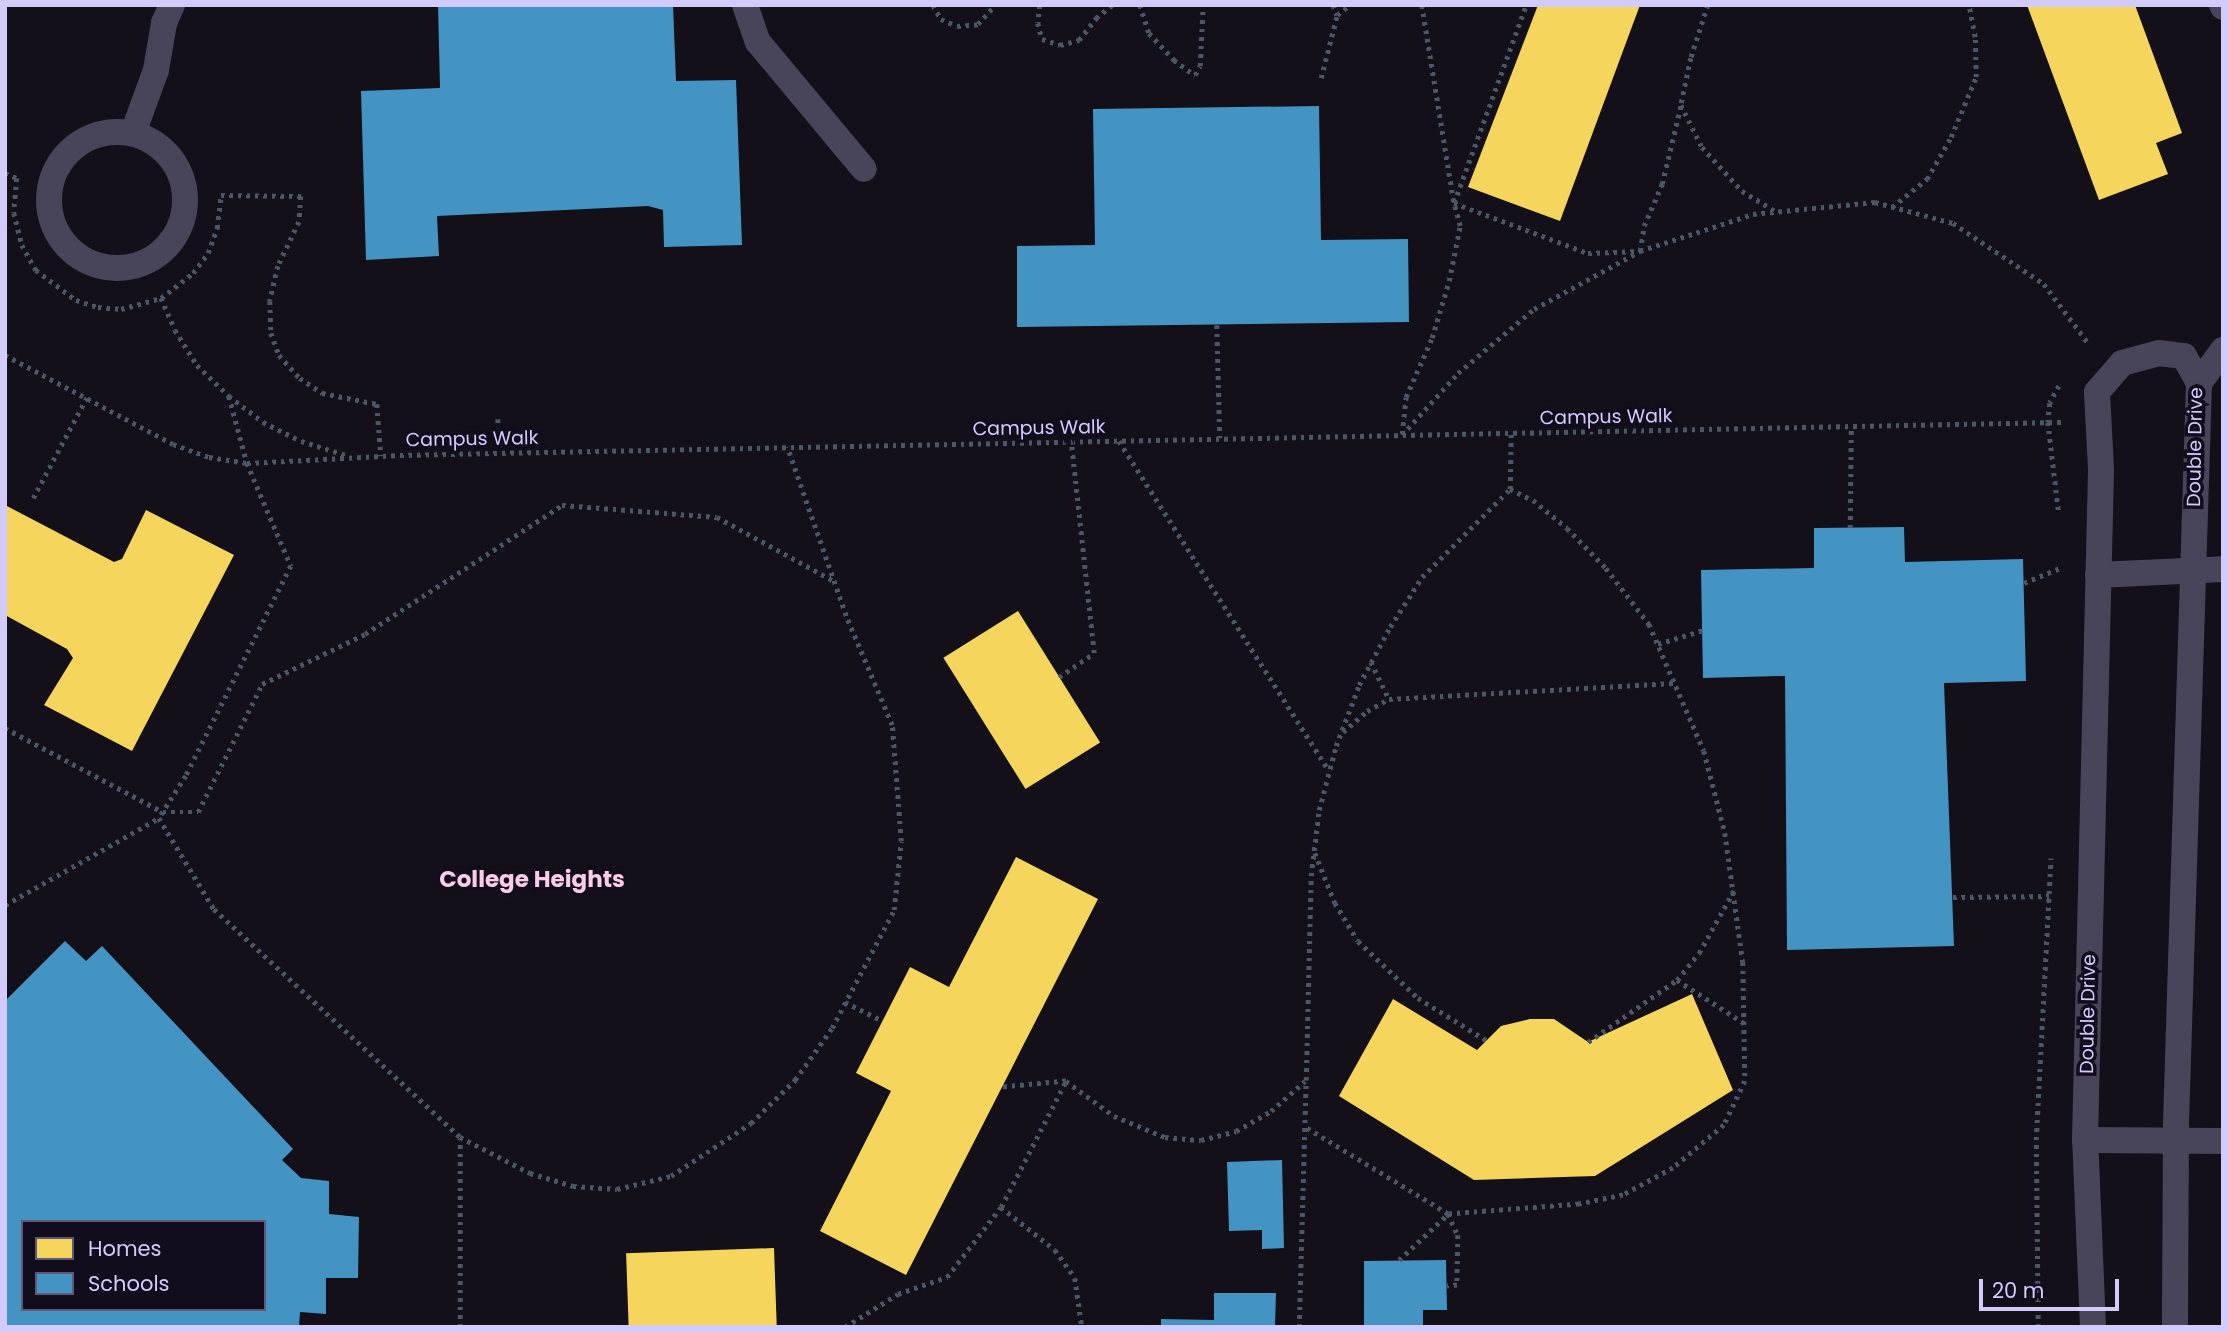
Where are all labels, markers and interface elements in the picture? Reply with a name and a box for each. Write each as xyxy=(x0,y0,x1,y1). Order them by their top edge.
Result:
street label: Double Drive xyxy=(2183,387,2207,507)
street label: Campus Walk xyxy=(1539,404,1673,430)
street label: Campus Walk xyxy=(972,415,1106,441)
street label: Campus Walk xyxy=(405,426,539,452)
district label: College Heights xyxy=(439,865,625,893)
street label: Double Drive xyxy=(2076,954,2100,1074)
legend xyxy=(21,1220,266,1311)
text: Homes xyxy=(88,1234,162,1263)
scale bar xyxy=(1983,1266,2123,1310)
text: Schools xyxy=(88,1269,170,1298)
text: 20 m xyxy=(1992,1276,2045,1305)

